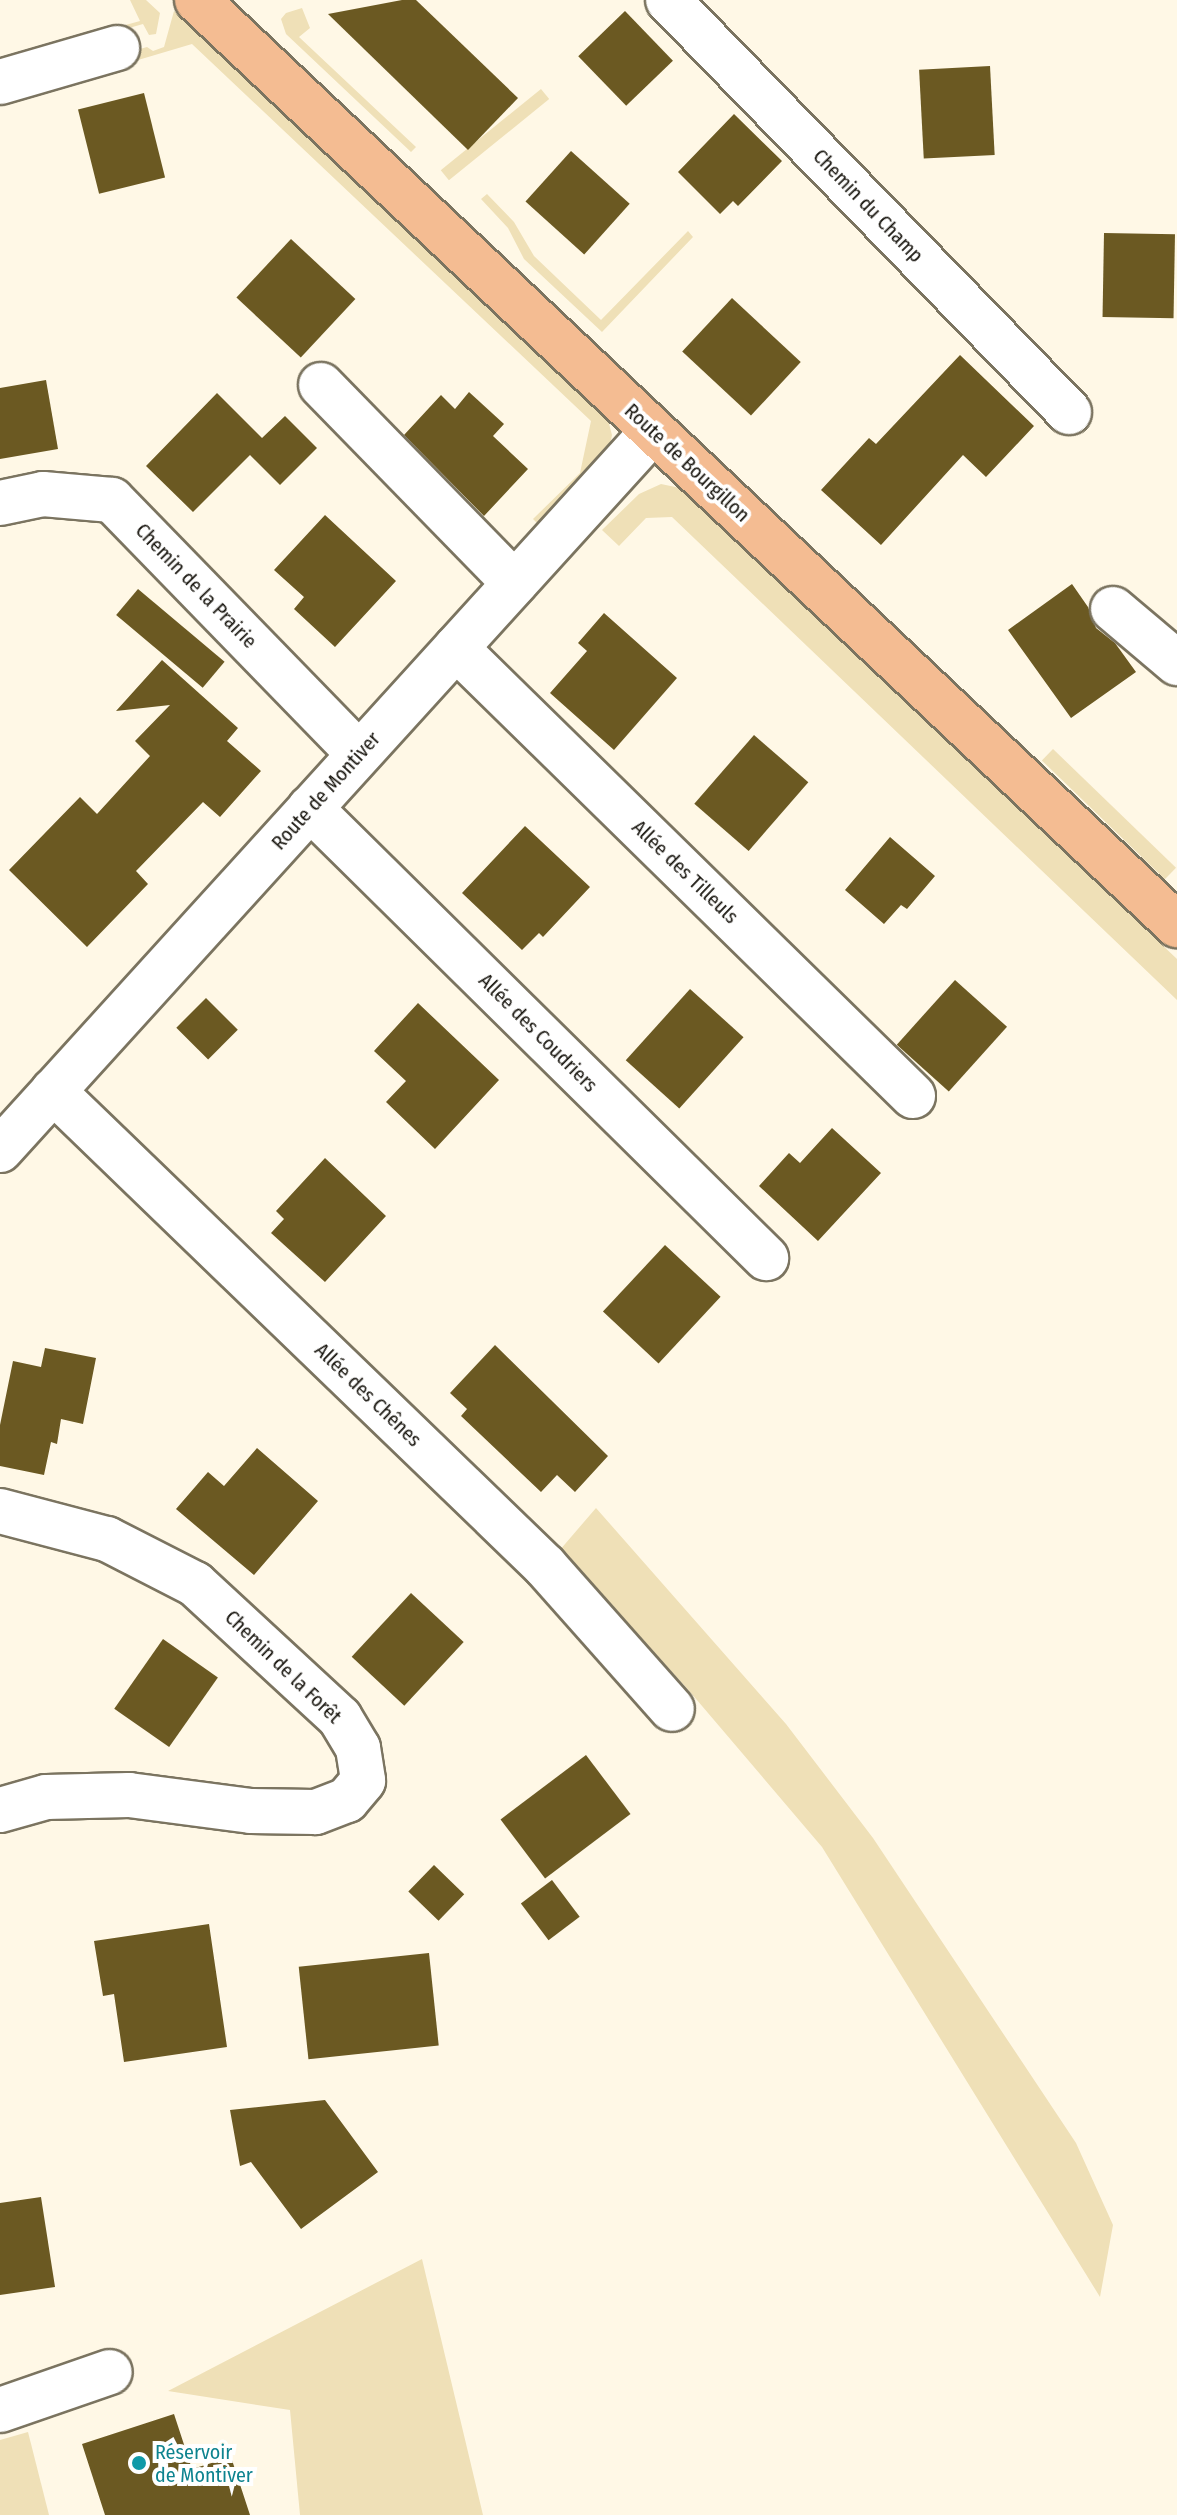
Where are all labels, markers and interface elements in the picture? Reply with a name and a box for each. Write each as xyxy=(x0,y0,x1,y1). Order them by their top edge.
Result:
street label: Chemin du Champ xyxy=(808,144,928,268)
street label: Route de Bourgillon xyxy=(619,399,755,527)
street label: Chemin de la Prairie xyxy=(130,519,262,653)
street label: Route de Montiver xyxy=(267,727,385,855)
street label: Allée des Tilleuls xyxy=(627,815,743,929)
street label: Allée des Coudriers xyxy=(474,969,602,1097)
street label: Allée des Chênes xyxy=(310,1338,426,1452)
street label: Chemin de la Forêt xyxy=(220,1605,346,1729)
place label: Réservoir de Montiver xyxy=(155,2440,253,2487)
marker: Réservoir de Montiver xyxy=(130,2454,148,2472)

